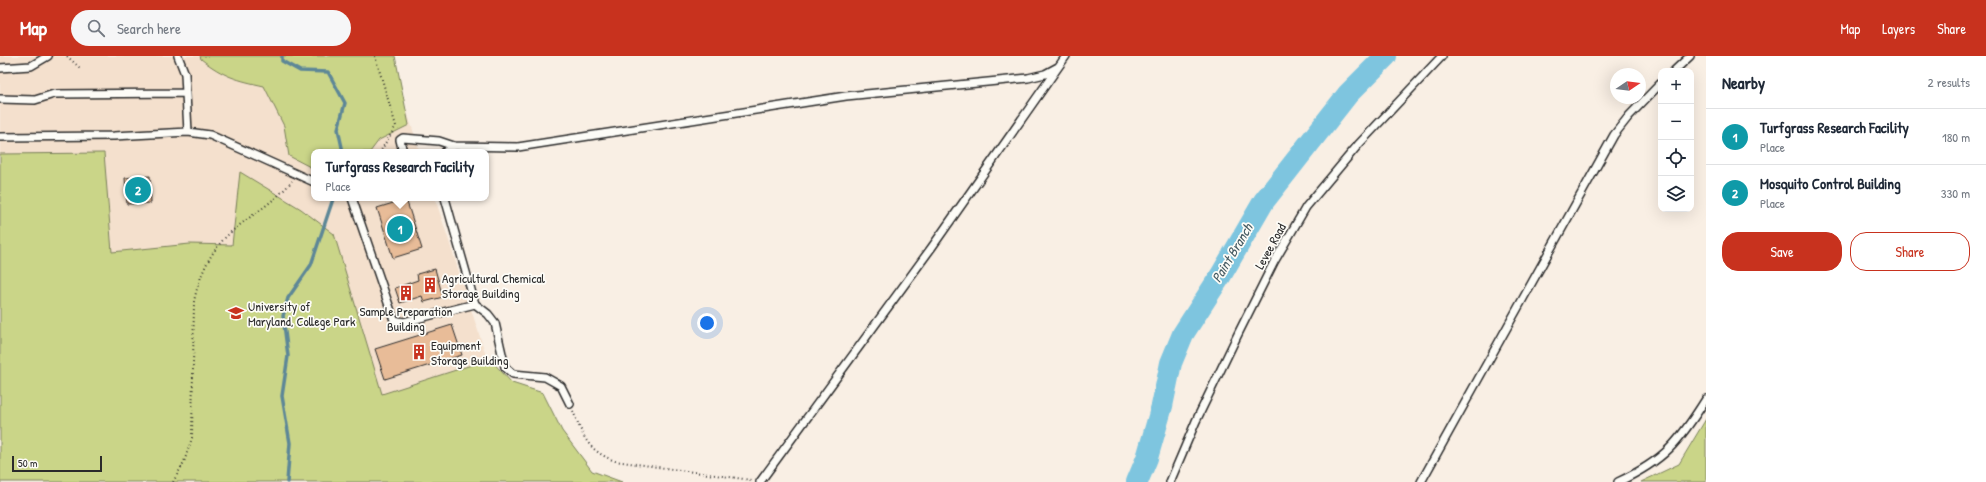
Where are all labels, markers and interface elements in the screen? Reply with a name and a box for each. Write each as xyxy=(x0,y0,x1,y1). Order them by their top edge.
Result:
search box xyxy=(71,10,351,46)
text: Map xyxy=(20,15,47,41)
icon: search xyxy=(85,17,107,39)
text: Search here xyxy=(117,18,181,39)
text: Map xyxy=(1840,19,1860,38)
text: Layers xyxy=(1882,19,1915,38)
text: Share xyxy=(1937,19,1966,38)
north arrow xyxy=(1610,68,1646,104)
map controls xyxy=(1658,68,1694,212)
button: + xyxy=(1658,68,1694,104)
text: Nearby xyxy=(1722,71,1765,94)
text: 2 results xyxy=(1928,73,1970,91)
button: − xyxy=(1658,104,1694,140)
text: Turfgrass Research Facility xyxy=(1760,117,1909,138)
text: 1 xyxy=(1733,128,1737,146)
text: 180 m xyxy=(1942,128,1970,146)
text: Place xyxy=(1760,138,1785,156)
button: locate xyxy=(1658,140,1694,176)
popup xyxy=(311,149,489,201)
text: Turfgrass Research Facility xyxy=(326,156,474,177)
text: Mosquito Control Building xyxy=(1760,173,1901,194)
pin: 2 xyxy=(125,175,151,205)
button: layers xyxy=(1658,176,1694,212)
text: Place xyxy=(326,177,351,195)
text: 2 xyxy=(1732,184,1738,202)
text: 330 m xyxy=(1941,184,1970,202)
text: Place xyxy=(1760,194,1785,212)
pin: 1 xyxy=(387,214,413,244)
water label: Paint Branch xyxy=(1207,219,1257,286)
street label: Levee Road xyxy=(1250,220,1290,272)
button: Save xyxy=(1722,232,1842,271)
button: Share xyxy=(1850,232,1970,271)
place label: Agricultural Chemical Storage Building xyxy=(442,269,546,302)
building icon: Agricultural Chemical Storage Building xyxy=(421,276,439,294)
building icon: Sample Preparation Building xyxy=(397,284,415,302)
place label: University of Maryland, College Park xyxy=(248,297,356,330)
place label: Sample Preparation Building xyxy=(360,302,453,335)
school or university icon: University of Maryland, College Park xyxy=(227,304,245,322)
your location xyxy=(697,313,717,333)
place label: Equipment Storage Building xyxy=(431,336,509,369)
building icon: Equipment Storage Building xyxy=(410,343,428,361)
scale bar xyxy=(12,454,102,473)
text: 50 m xyxy=(18,456,38,470)

